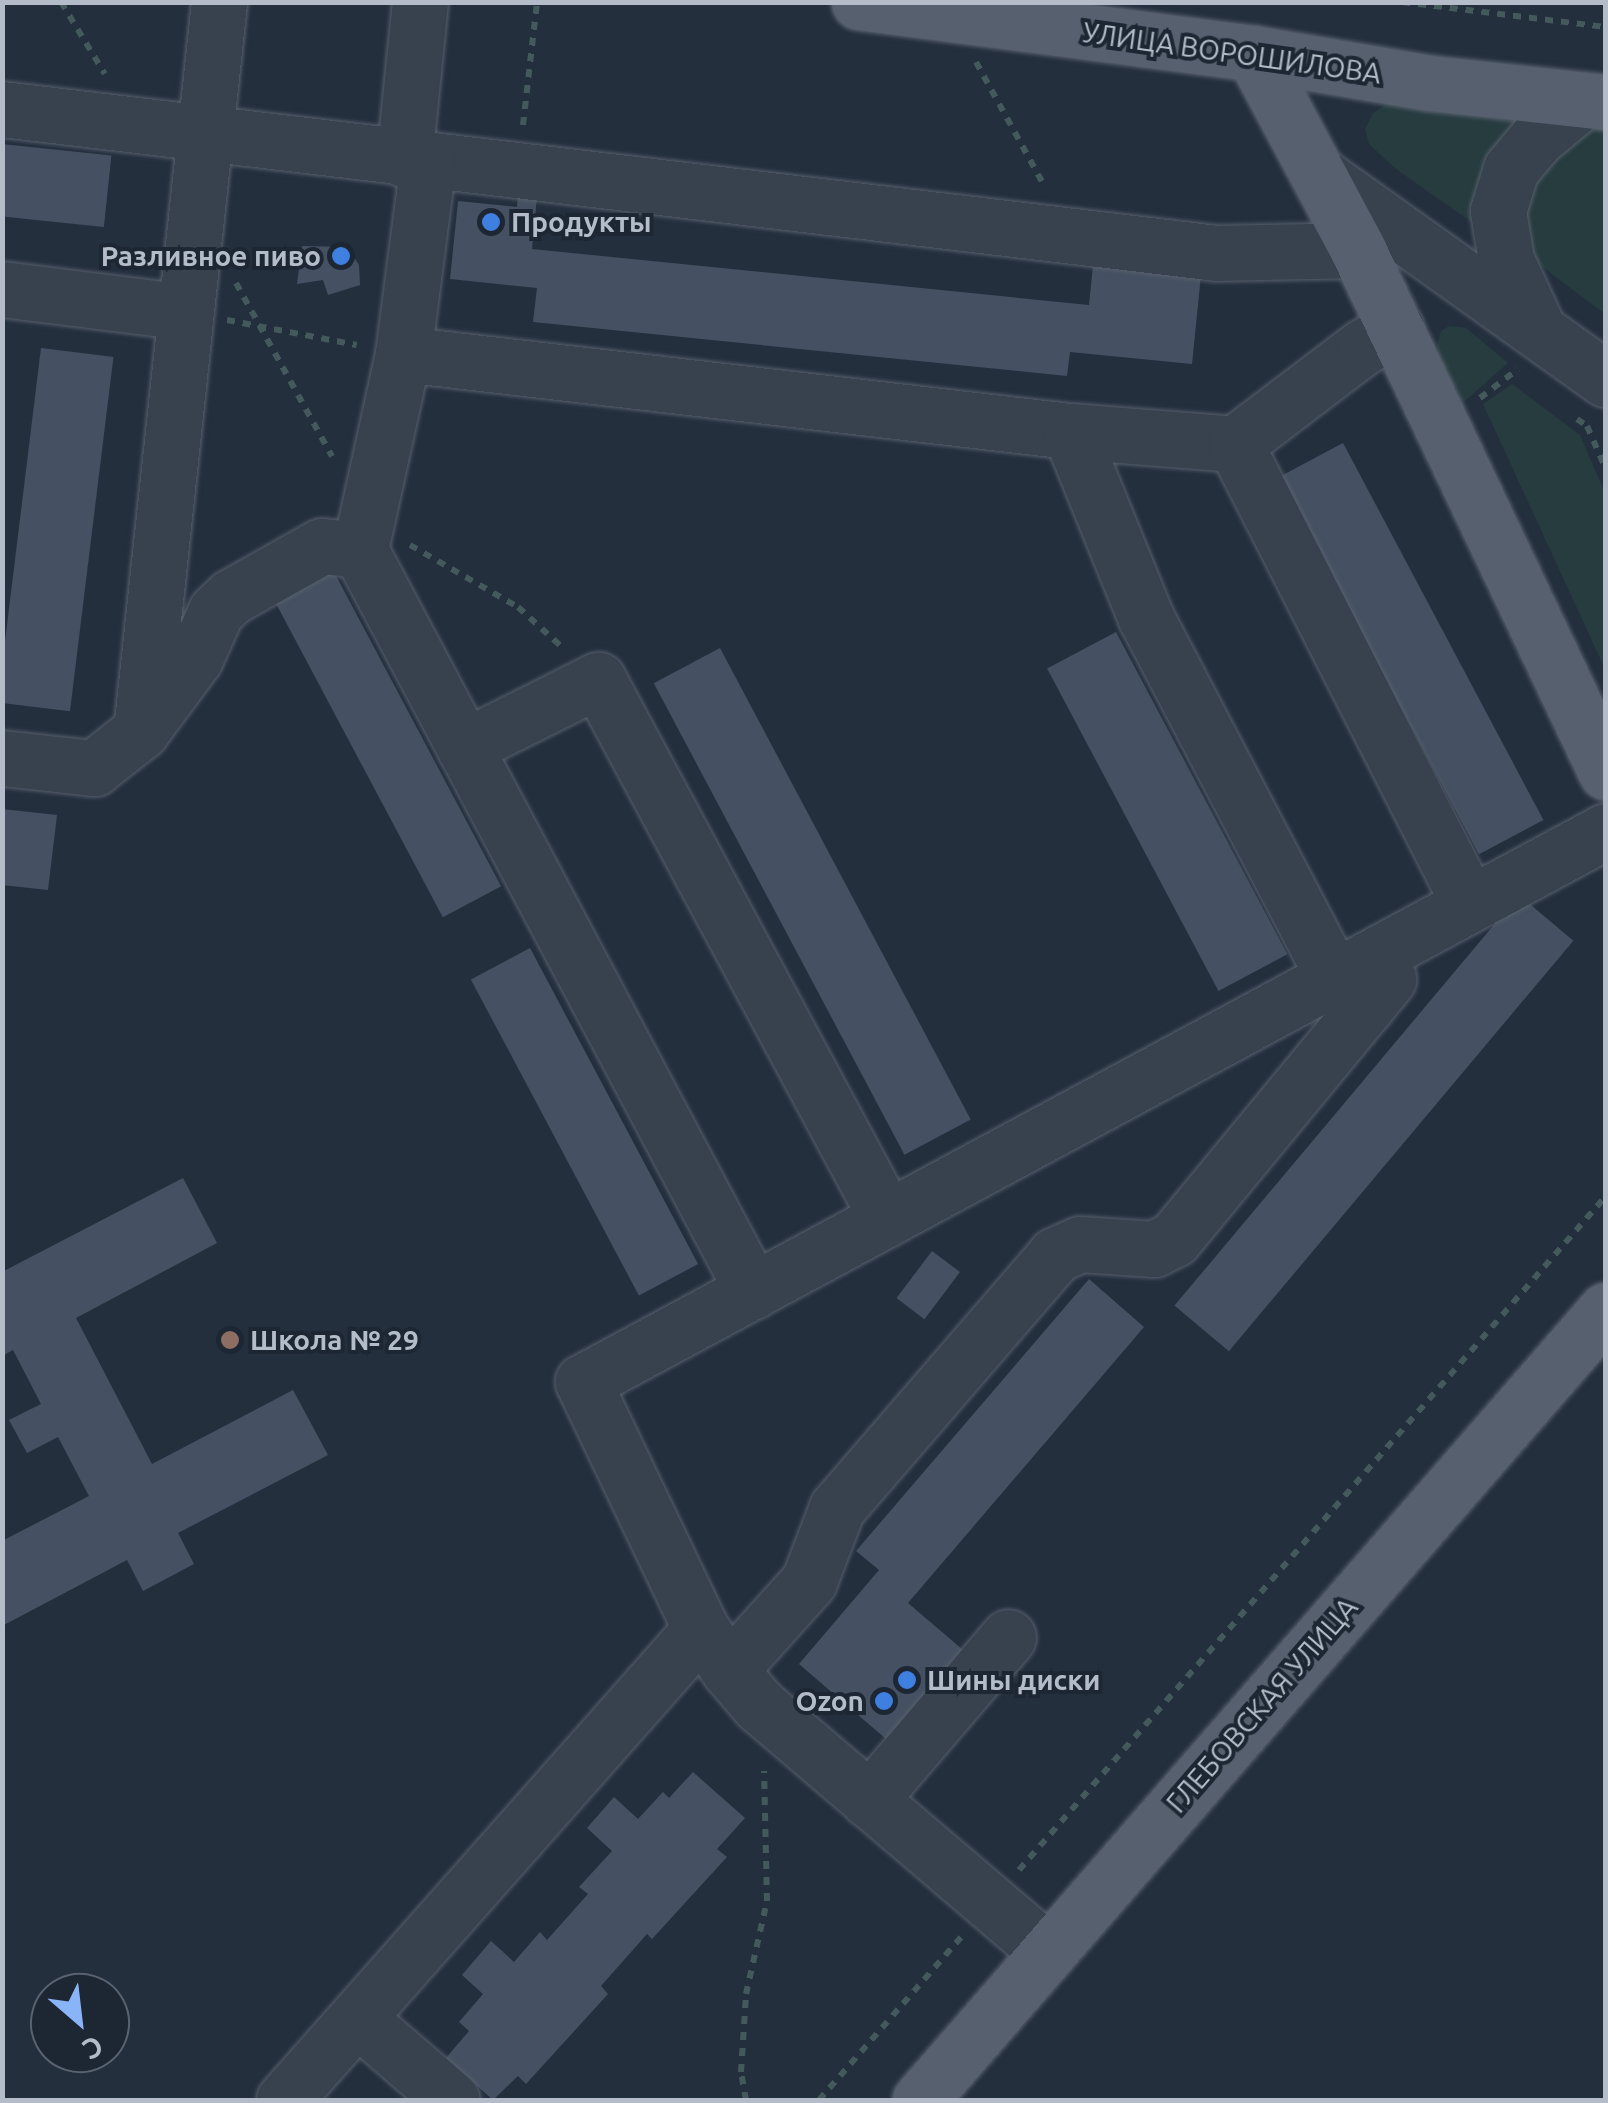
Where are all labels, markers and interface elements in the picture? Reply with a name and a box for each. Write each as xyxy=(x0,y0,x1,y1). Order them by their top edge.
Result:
street label: УЛИЦА ВОРОШИЛОВА xyxy=(1081,15,1383,91)
place label: Продукты xyxy=(511,205,652,239)
marker: Продукты xyxy=(480,211,502,233)
place label: Разливное пиво xyxy=(101,239,321,273)
marker: Разливное пиво xyxy=(330,245,352,267)
place label: Школа № 29 xyxy=(250,1323,419,1357)
marker: Школа № 29 xyxy=(219,1329,241,1351)
street label: ГЛЕБОВСКАЯ УЛИЦА xyxy=(1159,1591,1365,1819)
place label: Шины диски xyxy=(927,1663,1100,1697)
marker: Шины диски xyxy=(896,1669,918,1691)
place label: Ozon xyxy=(795,1684,864,1718)
marker: Ozon xyxy=(873,1690,895,1712)
north arrow xyxy=(30,1973,130,2073)
text: С xyxy=(78,2030,109,2066)

